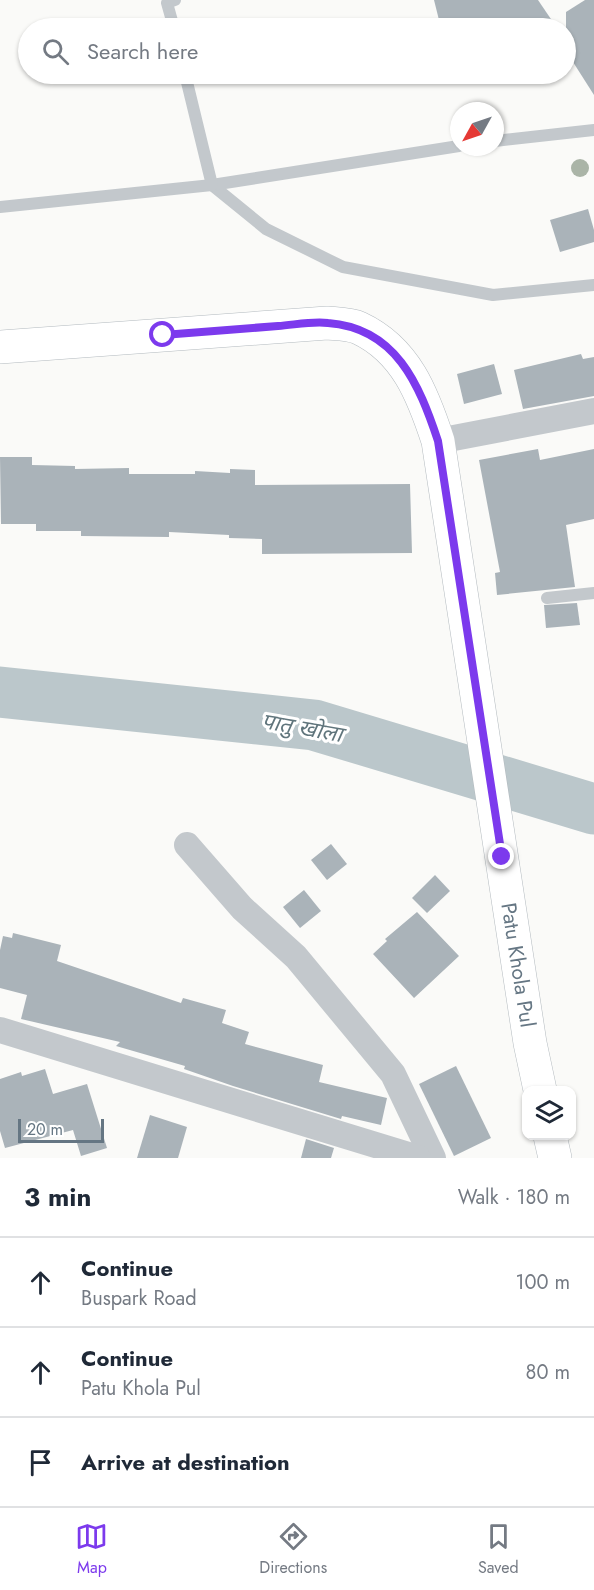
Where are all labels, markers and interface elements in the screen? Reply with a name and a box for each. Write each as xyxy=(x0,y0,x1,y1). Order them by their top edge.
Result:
search box xyxy=(18,18,576,84)
icon: search xyxy=(39,35,72,68)
text: Search here xyxy=(87,35,198,67)
north arrow xyxy=(450,102,504,156)
route start xyxy=(149,321,175,347)
water label: पातु खोला xyxy=(259,704,349,751)
route end xyxy=(488,843,514,869)
street label: Patu Khola Pul xyxy=(493,900,543,1030)
map controls xyxy=(522,1086,576,1140)
button: layers xyxy=(522,1086,576,1140)
scale bar xyxy=(18,1116,104,1144)
text: 20 m xyxy=(27,1118,63,1141)
text: 3 min xyxy=(24,1178,91,1216)
text: Walk · 180 m xyxy=(458,1183,570,1212)
text: Continue xyxy=(81,1252,173,1284)
icon: ahead xyxy=(24,1266,57,1299)
text: 100 m xyxy=(515,1268,570,1297)
text: Buspark Road xyxy=(81,1284,197,1313)
text: Continue xyxy=(81,1342,173,1374)
icon: ahead xyxy=(24,1356,57,1389)
text: 80 m xyxy=(525,1358,570,1387)
text: Patu Khola Pul xyxy=(81,1374,201,1403)
icon: arrive xyxy=(24,1446,57,1479)
text: Arrive at destination xyxy=(81,1446,290,1478)
tab: Map xyxy=(75,1520,108,1579)
tab: Directions xyxy=(259,1520,327,1579)
tab: Saved xyxy=(478,1520,519,1579)

